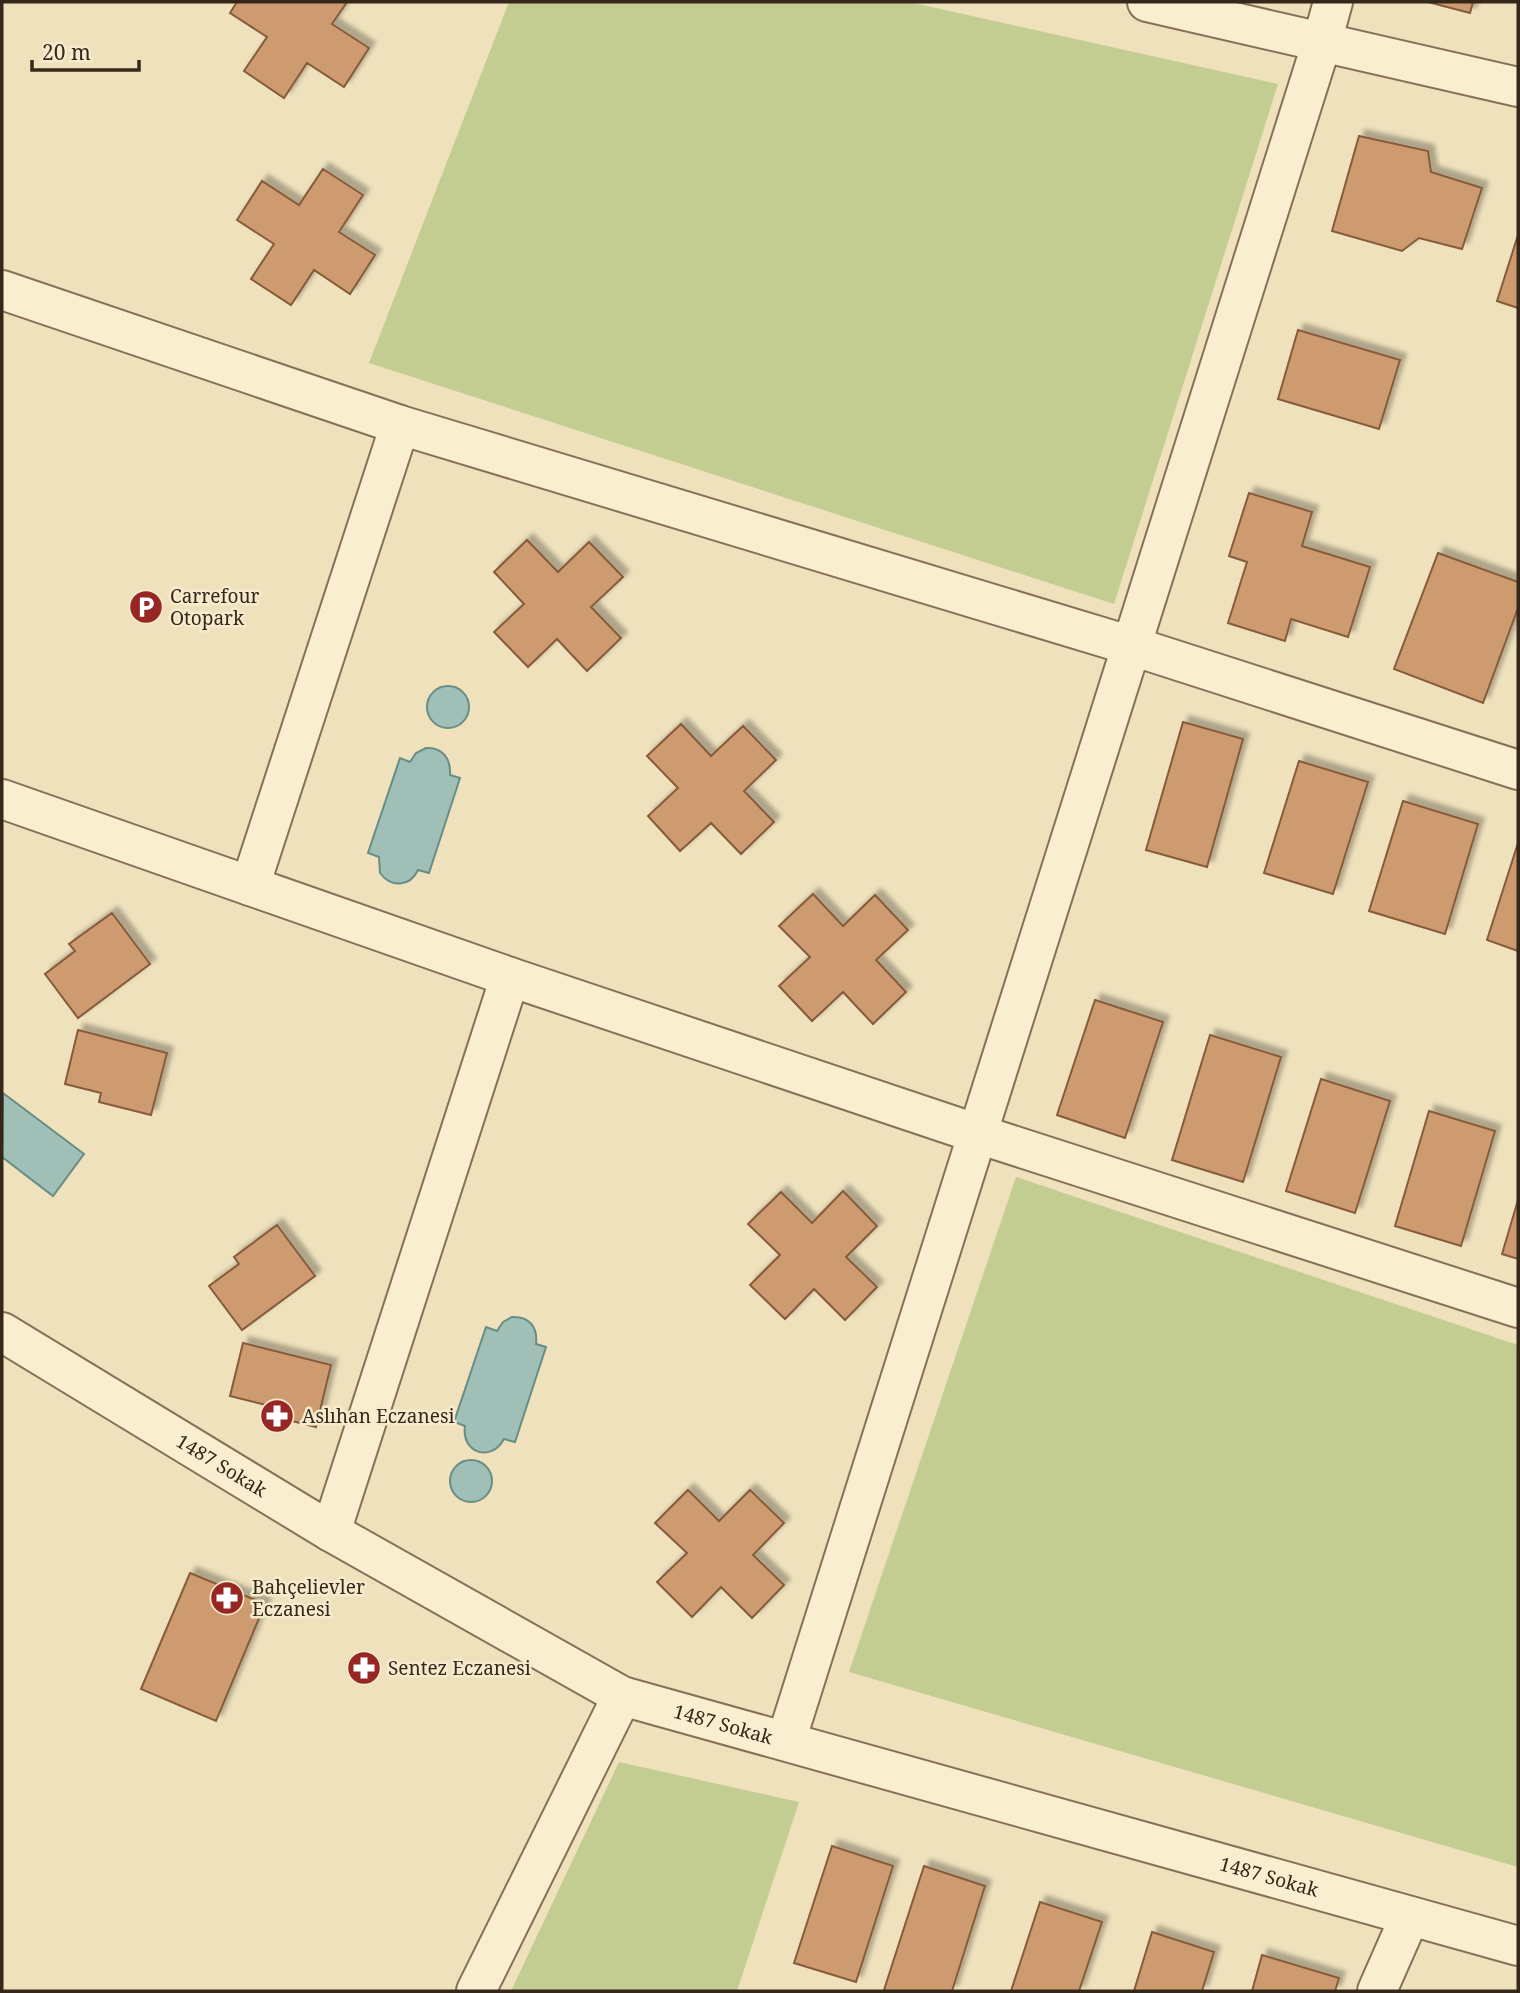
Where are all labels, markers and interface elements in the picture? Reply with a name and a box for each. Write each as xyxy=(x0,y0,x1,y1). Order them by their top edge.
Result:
scale bar xyxy=(32,28,138,72)
text: 20 m xyxy=(42,38,91,66)
place label: Carrefour Otopark xyxy=(170,583,259,631)
parking icon: Carrefour Otopark xyxy=(127,588,165,626)
pharmacy icon: Aslıhan Eczanesi xyxy=(258,1397,296,1435)
place label: Aslıhan Eczanesi xyxy=(302,1403,455,1429)
street label: 1487 Sokak xyxy=(171,1428,273,1503)
place label: Bahçelievler Eczanesi xyxy=(252,1574,365,1622)
pharmacy icon: Bahçelievler Eczanesi xyxy=(208,1579,246,1617)
pharmacy icon: Sentez Eczanesi xyxy=(345,1649,383,1687)
place label: Sentez Eczanesi xyxy=(388,1655,531,1681)
street label: 1487 Sokak xyxy=(671,1698,776,1751)
street label: 1487 Sokak xyxy=(1217,1850,1323,1903)

